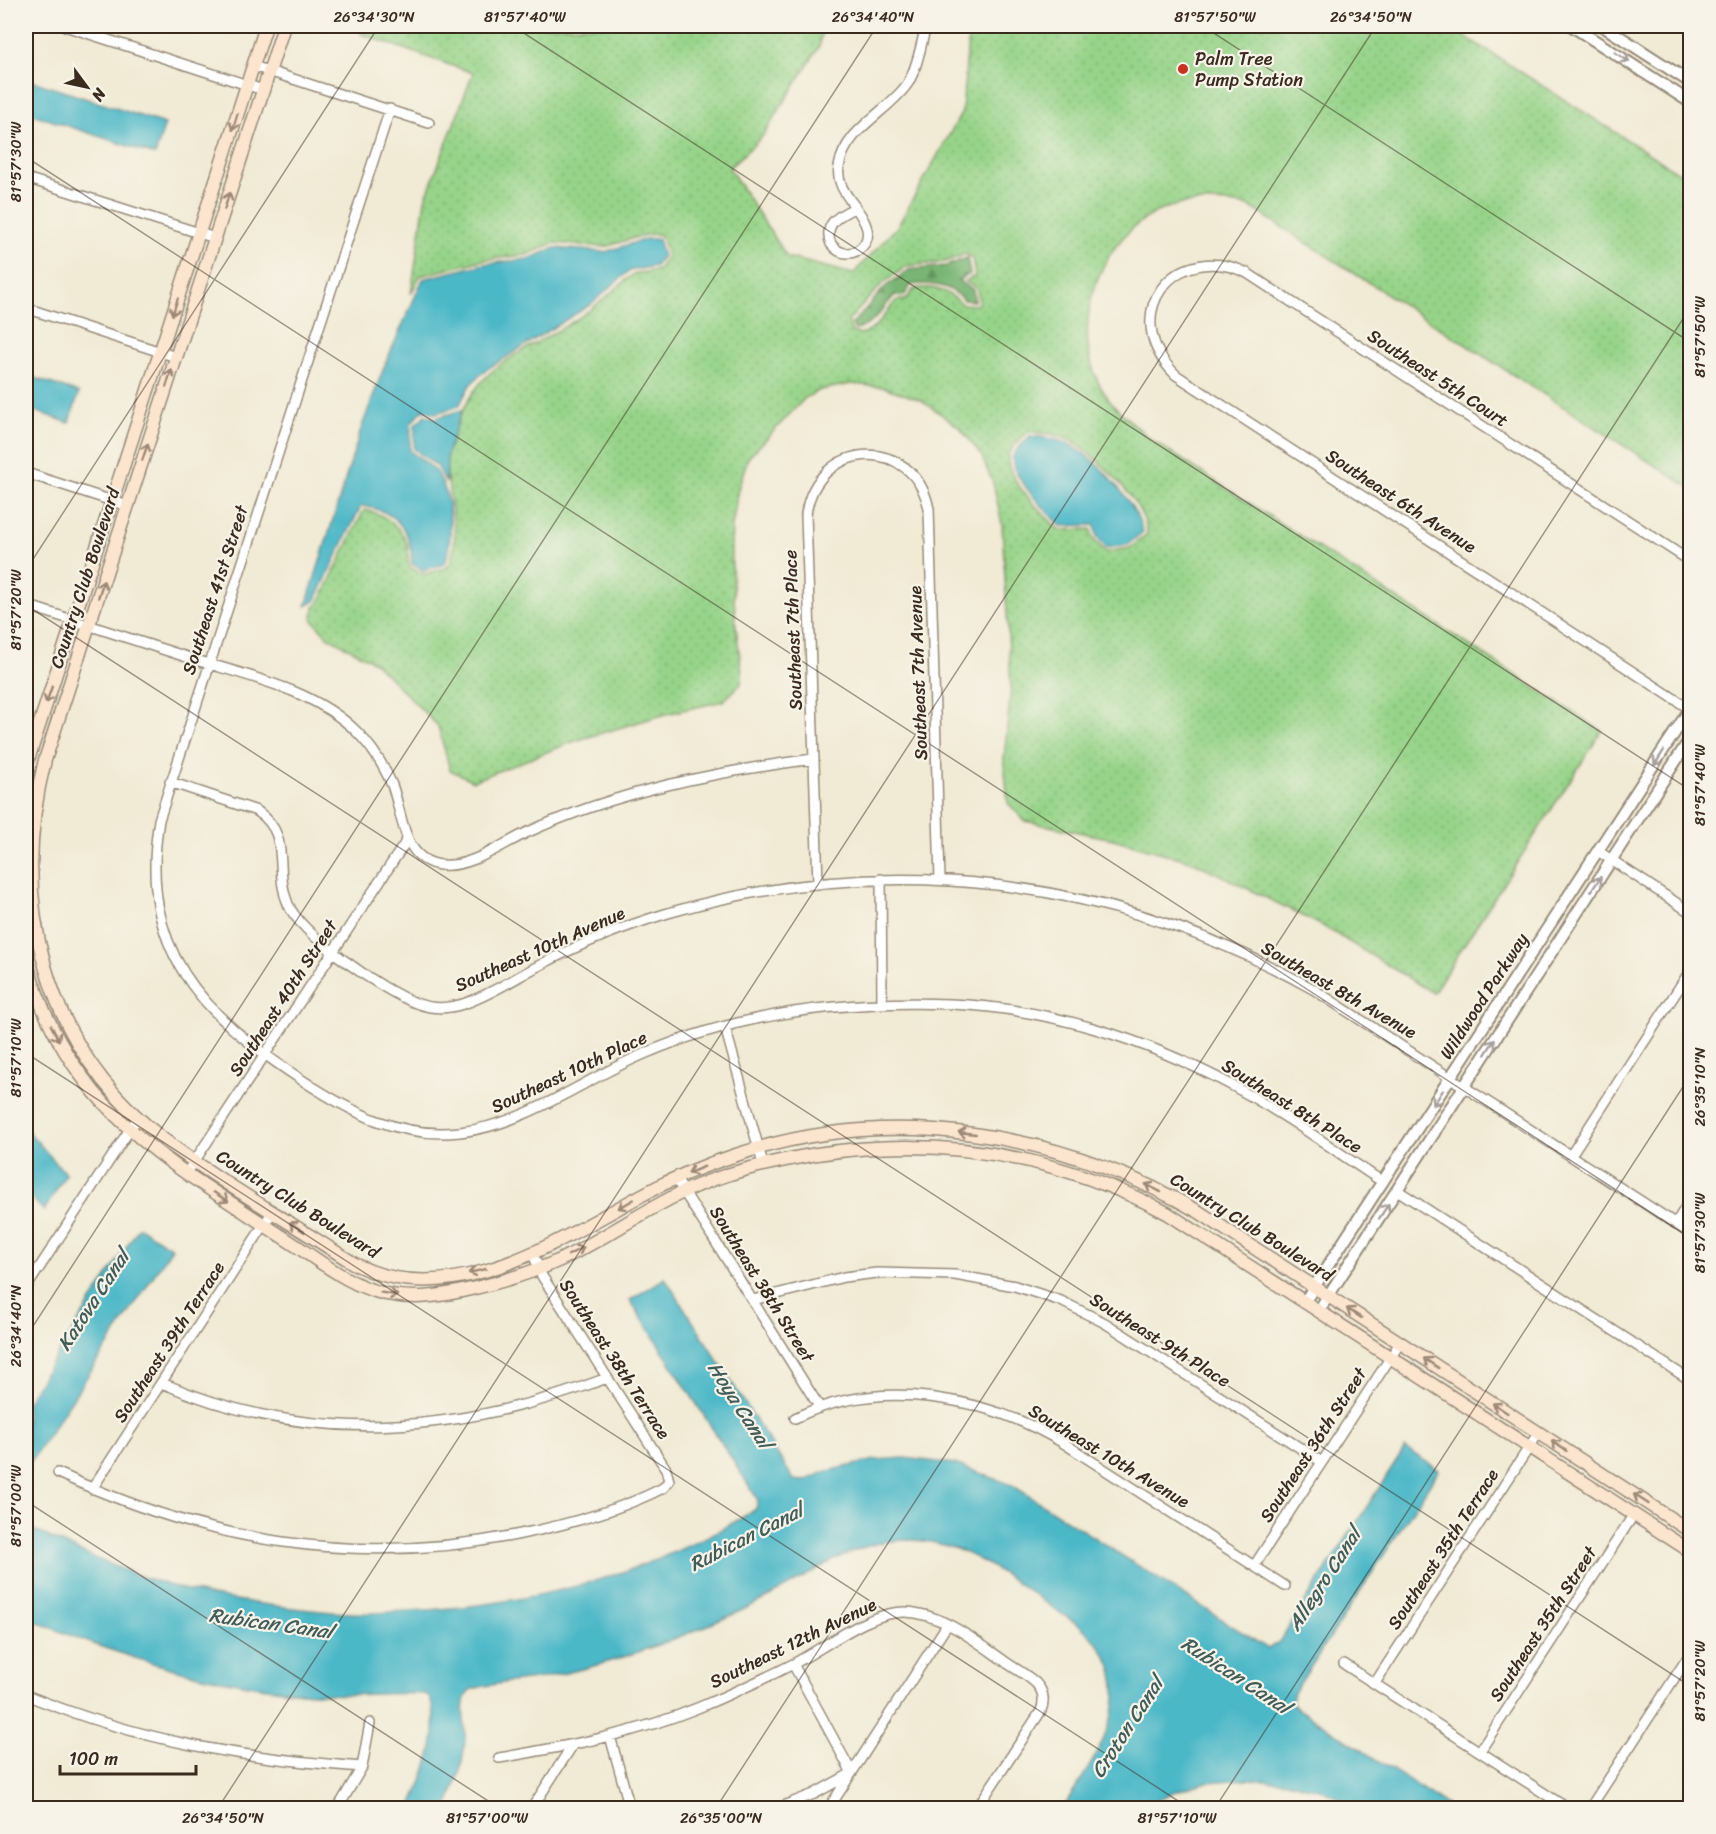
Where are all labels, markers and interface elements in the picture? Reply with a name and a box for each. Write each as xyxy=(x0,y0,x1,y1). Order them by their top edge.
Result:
text: 26°34'30"N xyxy=(333,4,415,30)
text: 81°57'40"W xyxy=(484,4,566,30)
text: 26°34'40"N xyxy=(832,4,915,30)
text: 81°57'50"W xyxy=(1174,4,1256,30)
text: 26°34'50"N xyxy=(1330,4,1413,30)
place label: Palm Tree Pump Station xyxy=(1195,43,1303,96)
one-way arrow xyxy=(1613,51,1629,63)
north arrow xyxy=(57,57,117,117)
marker: Palm Tree Pump Station xyxy=(1176,62,1190,76)
text: N xyxy=(83,82,115,108)
one-way arrow xyxy=(229,112,240,131)
text: 81°57'30"W xyxy=(3,121,29,202)
one-way arrow xyxy=(222,192,233,211)
text: 81°57'50"W xyxy=(1687,296,1713,378)
one-way arrow xyxy=(169,297,180,316)
street label: Southeast 5th Court xyxy=(1361,320,1515,436)
one-way arrow xyxy=(164,369,175,388)
street label: Southeast 6th Avenue xyxy=(1319,440,1483,562)
one-way arrow xyxy=(140,443,151,462)
street label: Country Club Boulevard xyxy=(41,482,130,672)
street label: Southeast 41st Street xyxy=(173,500,258,679)
street label: Southeast 7th Place xyxy=(774,549,812,711)
text: 81°57'20"W xyxy=(3,569,29,651)
one-way arrow xyxy=(96,580,107,599)
street label: Southeast 7th Avenue xyxy=(899,585,937,761)
one-way arrow xyxy=(42,685,53,704)
text: 81°57'40"W xyxy=(1687,744,1713,826)
one-way arrow xyxy=(1652,749,1664,766)
one-way arrow xyxy=(1590,876,1602,893)
street label: Southeast 10th Avenue xyxy=(450,897,631,1001)
street label: Southeast 40th Street xyxy=(220,912,346,1083)
street label: Wildwood Parkway xyxy=(1431,926,1537,1066)
street label: Southeast 8th Avenue xyxy=(1255,932,1423,1048)
text: 81°57'10"W xyxy=(3,1018,29,1097)
street label: Southeast 10th Place xyxy=(485,1022,653,1122)
one-way arrow xyxy=(50,1024,61,1042)
one-way arrow xyxy=(1484,1040,1496,1056)
text: 26°35'10"N xyxy=(1687,1047,1713,1127)
street label: Southeast 8th Place xyxy=(1215,1050,1369,1162)
one-way arrow xyxy=(1432,1089,1444,1105)
one-way arrow xyxy=(958,1127,978,1138)
street label: Country Club Boulevard xyxy=(210,1141,388,1268)
street label: Country Club Boulevard xyxy=(1164,1164,1342,1291)
one-way arrow xyxy=(687,1165,706,1176)
one-way arrow xyxy=(1145,1181,1163,1193)
one-way arrow xyxy=(213,1191,229,1203)
text: 81°57'30"W xyxy=(1687,1192,1713,1273)
one-way arrow xyxy=(618,1198,635,1210)
street label: Southeast 38th Street xyxy=(701,1199,824,1369)
one-way arrow xyxy=(1378,1203,1390,1220)
one-way arrow xyxy=(289,1220,306,1232)
water label: Katova Canal xyxy=(47,1239,142,1358)
one-way arrow xyxy=(567,1245,585,1256)
street label: Southeast 39th Terrace xyxy=(105,1255,234,1429)
one-way arrow xyxy=(468,1266,487,1278)
street label: Southeast 38th Terrace xyxy=(551,1272,679,1446)
text: 26°34'40"N xyxy=(3,1284,29,1367)
street label: Southeast 9th Place xyxy=(1083,1284,1237,1396)
one-way arrow xyxy=(379,1289,399,1300)
one-way arrow xyxy=(1347,1307,1363,1319)
water label: Hoya Canal xyxy=(698,1354,784,1460)
one-way arrow xyxy=(1423,1356,1440,1368)
street label: Southeast 36th Street xyxy=(1251,1360,1376,1529)
street label: Southeast 10th Avenue xyxy=(1022,1395,1196,1517)
one-way arrow xyxy=(1492,1401,1509,1413)
one-way arrow xyxy=(1551,1439,1568,1451)
street label: Southeast 35th Terrace xyxy=(1379,1462,1508,1636)
text: 81°57'00"W xyxy=(3,1465,29,1547)
water label: Rubican Canal xyxy=(683,1492,813,1581)
one-way arrow xyxy=(1633,1493,1650,1506)
water label: Allegro Canal xyxy=(1277,1517,1373,1639)
street label: Southeast 35th Street xyxy=(1481,1539,1606,1708)
street label: Southeast 12th Avenue xyxy=(704,1588,882,1697)
water label: Rubican Canal xyxy=(207,1598,339,1650)
water label: Rubican Canal xyxy=(1174,1627,1301,1726)
text: 81°57'20"W xyxy=(1687,1640,1713,1722)
water label: Croton Canal xyxy=(1081,1666,1176,1785)
scale bar xyxy=(60,1738,196,1776)
text: 100 m xyxy=(69,1743,118,1775)
text: 26°34'50"N xyxy=(182,1805,265,1831)
text: 81°57'00"W xyxy=(446,1805,528,1831)
text: 26°35'00"N xyxy=(680,1805,763,1831)
text: 81°57'10"W xyxy=(1138,1805,1217,1831)

